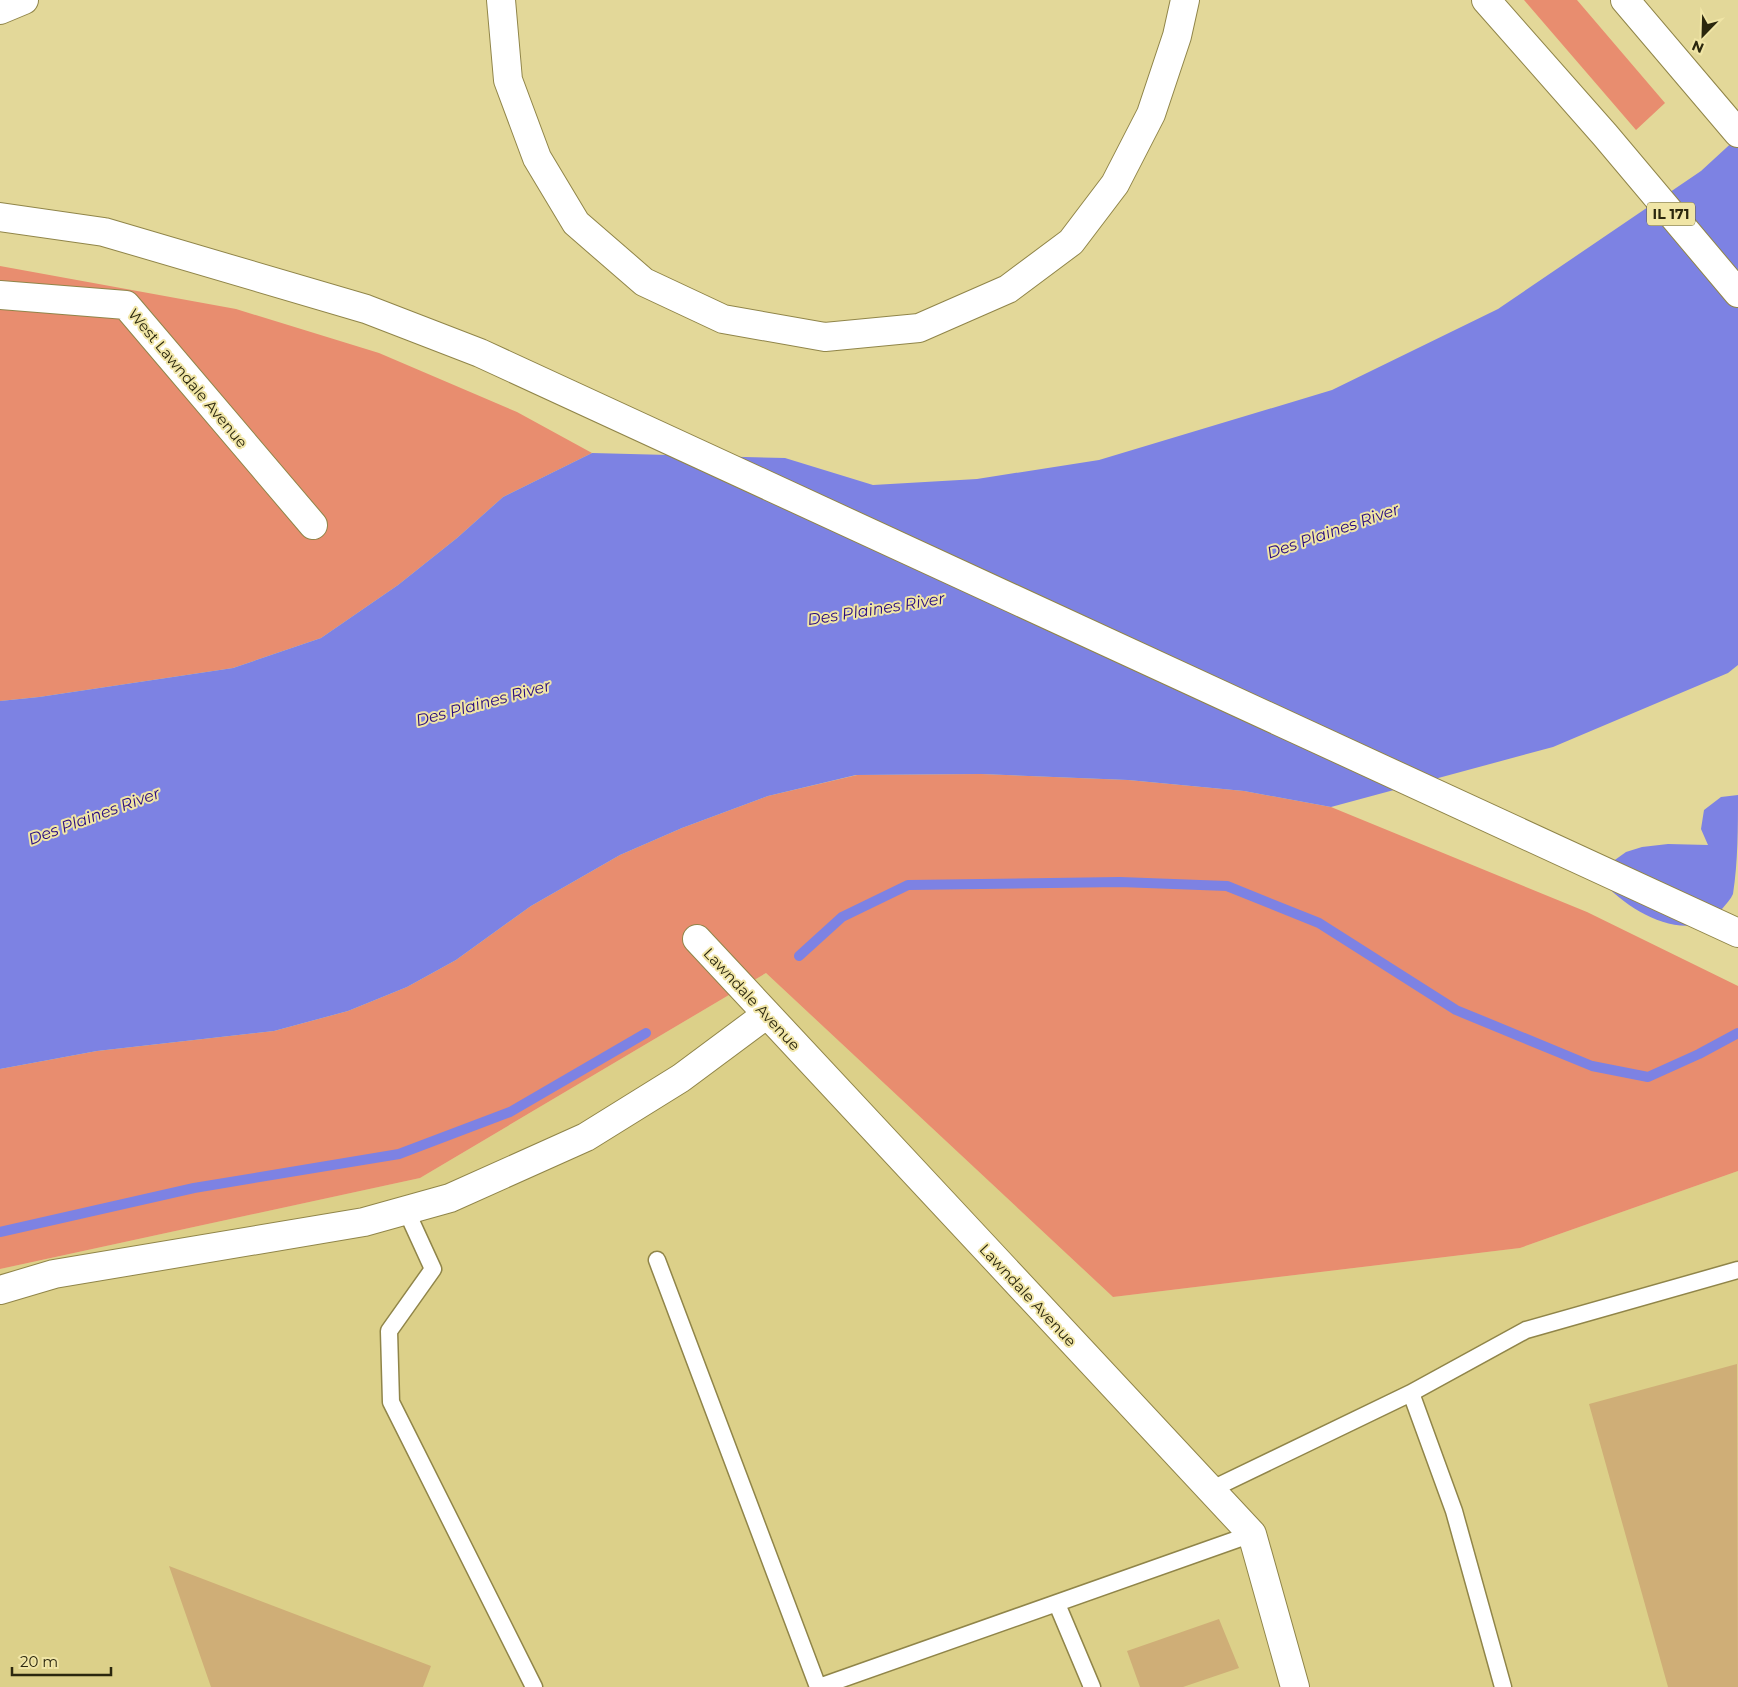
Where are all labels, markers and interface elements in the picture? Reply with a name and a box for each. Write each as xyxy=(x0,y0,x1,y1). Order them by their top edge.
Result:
north arrow xyxy=(1678,10,1728,60)
text: N xyxy=(1689,36,1707,57)
road number: IL 171 xyxy=(1647,202,1695,225)
street label: West Lawndale Avenue xyxy=(124,305,252,451)
water label: Des Plaines River xyxy=(1264,499,1402,563)
water label: Des Plaines River xyxy=(806,589,947,629)
water label: Des Plaines River xyxy=(414,676,553,730)
water label: Des Plaines River xyxy=(26,783,163,849)
street label: Lawndale Avenue xyxy=(700,944,804,1054)
street label: Lawndale Avenue xyxy=(976,1240,1080,1350)
scale bar xyxy=(12,1644,111,1676)
text: 20 m xyxy=(20,1652,58,1671)

